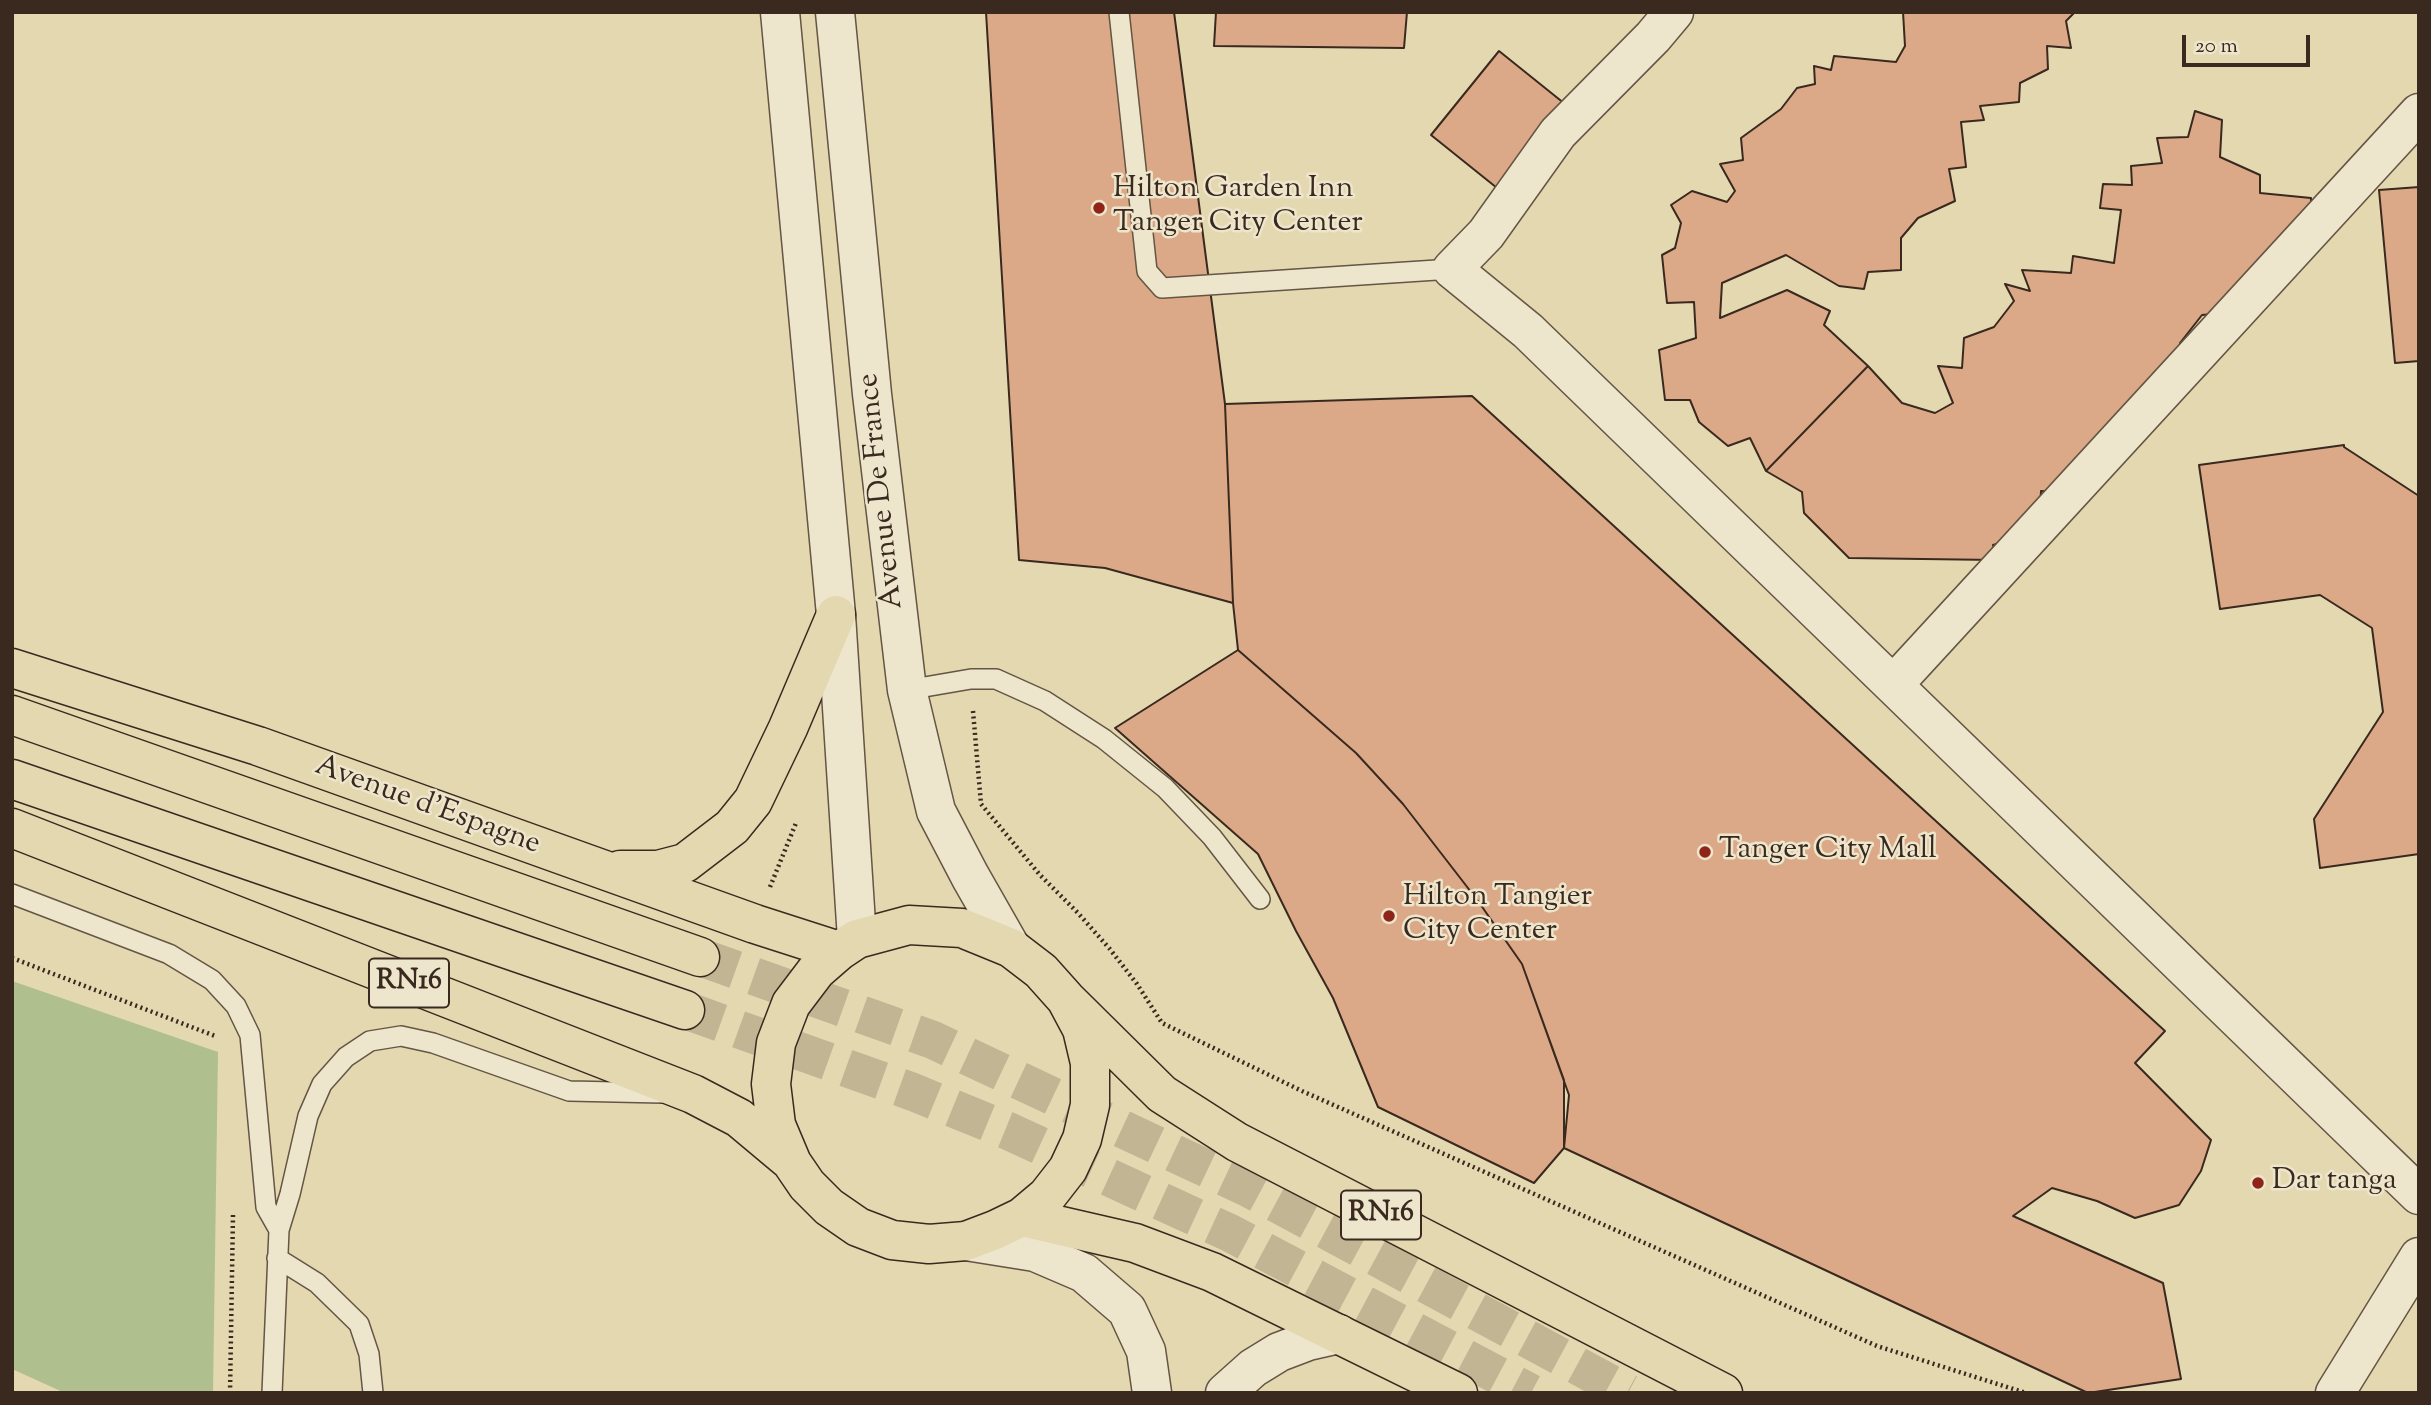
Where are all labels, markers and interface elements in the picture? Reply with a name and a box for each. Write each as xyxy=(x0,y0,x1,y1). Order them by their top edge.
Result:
scale bar xyxy=(2186,21,2314,65)
text: 20 m xyxy=(2195,32,2238,62)
place label: Hilton Garden Inn Tanger City Center xyxy=(1113,173,1363,244)
marker: Hilton Garden Inn Tanger City Center xyxy=(1091,200,1107,216)
street label: Avenue De France xyxy=(853,371,913,611)
street label: Avenue d'Espagne xyxy=(309,750,545,864)
place label: Tanger City Mall xyxy=(1719,834,1937,870)
marker: Tanger City Mall xyxy=(1697,844,1713,860)
place label: Hilton Tangier City Center xyxy=(1403,881,1592,951)
marker: Hilton Tangier City Center xyxy=(1381,908,1397,924)
road number: RN16 xyxy=(369,958,449,1007)
place label: Dar tanga xyxy=(2272,1165,2397,1201)
marker: Dar tanga xyxy=(2250,1175,2266,1191)
road number: RN16 xyxy=(1341,1190,1421,1240)

